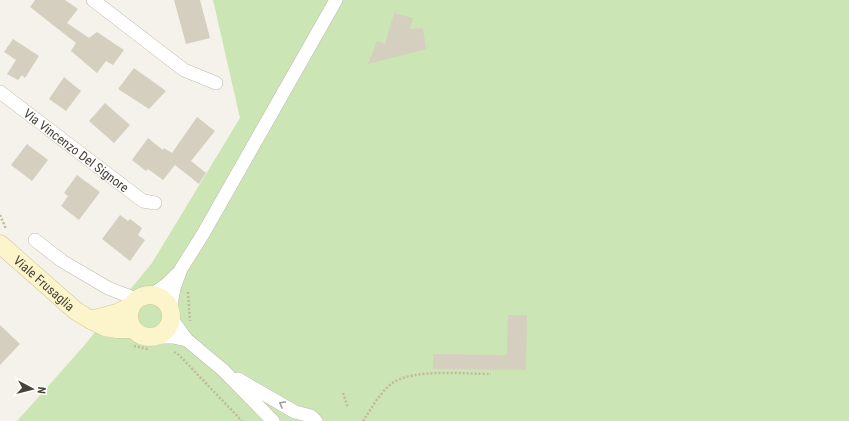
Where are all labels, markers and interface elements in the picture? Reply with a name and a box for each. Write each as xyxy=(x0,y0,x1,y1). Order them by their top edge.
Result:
street label: Via Vincenzo Del Signore xyxy=(21,106,131,195)
street label: Viale Frusaglia xyxy=(11,253,77,314)
north arrow xyxy=(12,369,52,409)
text: N xyxy=(35,386,48,395)
one-way arrow xyxy=(279,402,286,409)

